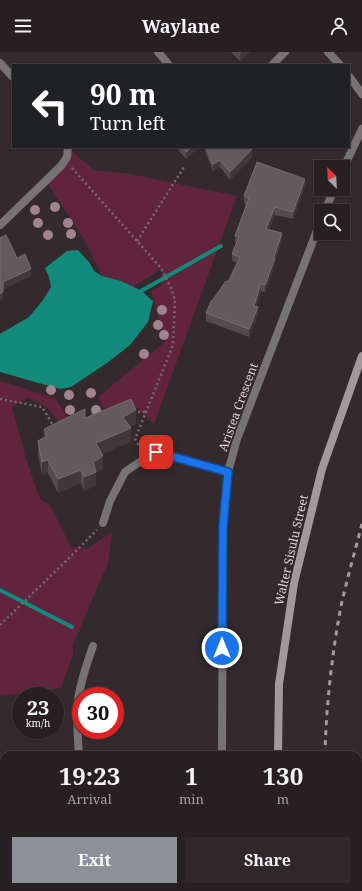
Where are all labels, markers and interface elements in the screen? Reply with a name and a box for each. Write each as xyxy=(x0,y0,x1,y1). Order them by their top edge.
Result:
text: Waylane xyxy=(142,14,220,38)
icon: menu xyxy=(12,15,34,37)
icon: person xyxy=(328,15,350,37)
text: 90 m xyxy=(90,75,157,113)
icon: left xyxy=(24,80,76,132)
text: Turn left xyxy=(90,111,165,135)
north arrow xyxy=(314,160,350,196)
map controls xyxy=(314,160,350,240)
button: search xyxy=(314,204,350,240)
street label: Aristea Crescent xyxy=(214,360,262,454)
pin xyxy=(139,435,173,469)
icon: arrive xyxy=(145,441,167,463)
street label: Walter Sisulu Street xyxy=(270,493,312,607)
position arrow xyxy=(201,627,243,669)
speed limit sign: 30 xyxy=(72,687,124,739)
text: 23 xyxy=(27,694,49,721)
text: km/h xyxy=(26,716,50,730)
text: 19:23 xyxy=(59,759,120,792)
text: 1 xyxy=(185,759,198,792)
text: 130 xyxy=(263,759,303,792)
text: Arrival xyxy=(67,790,112,808)
text: min xyxy=(179,790,204,808)
text: m xyxy=(277,790,289,808)
button: Exit xyxy=(12,837,177,883)
button: Share xyxy=(185,837,350,883)

